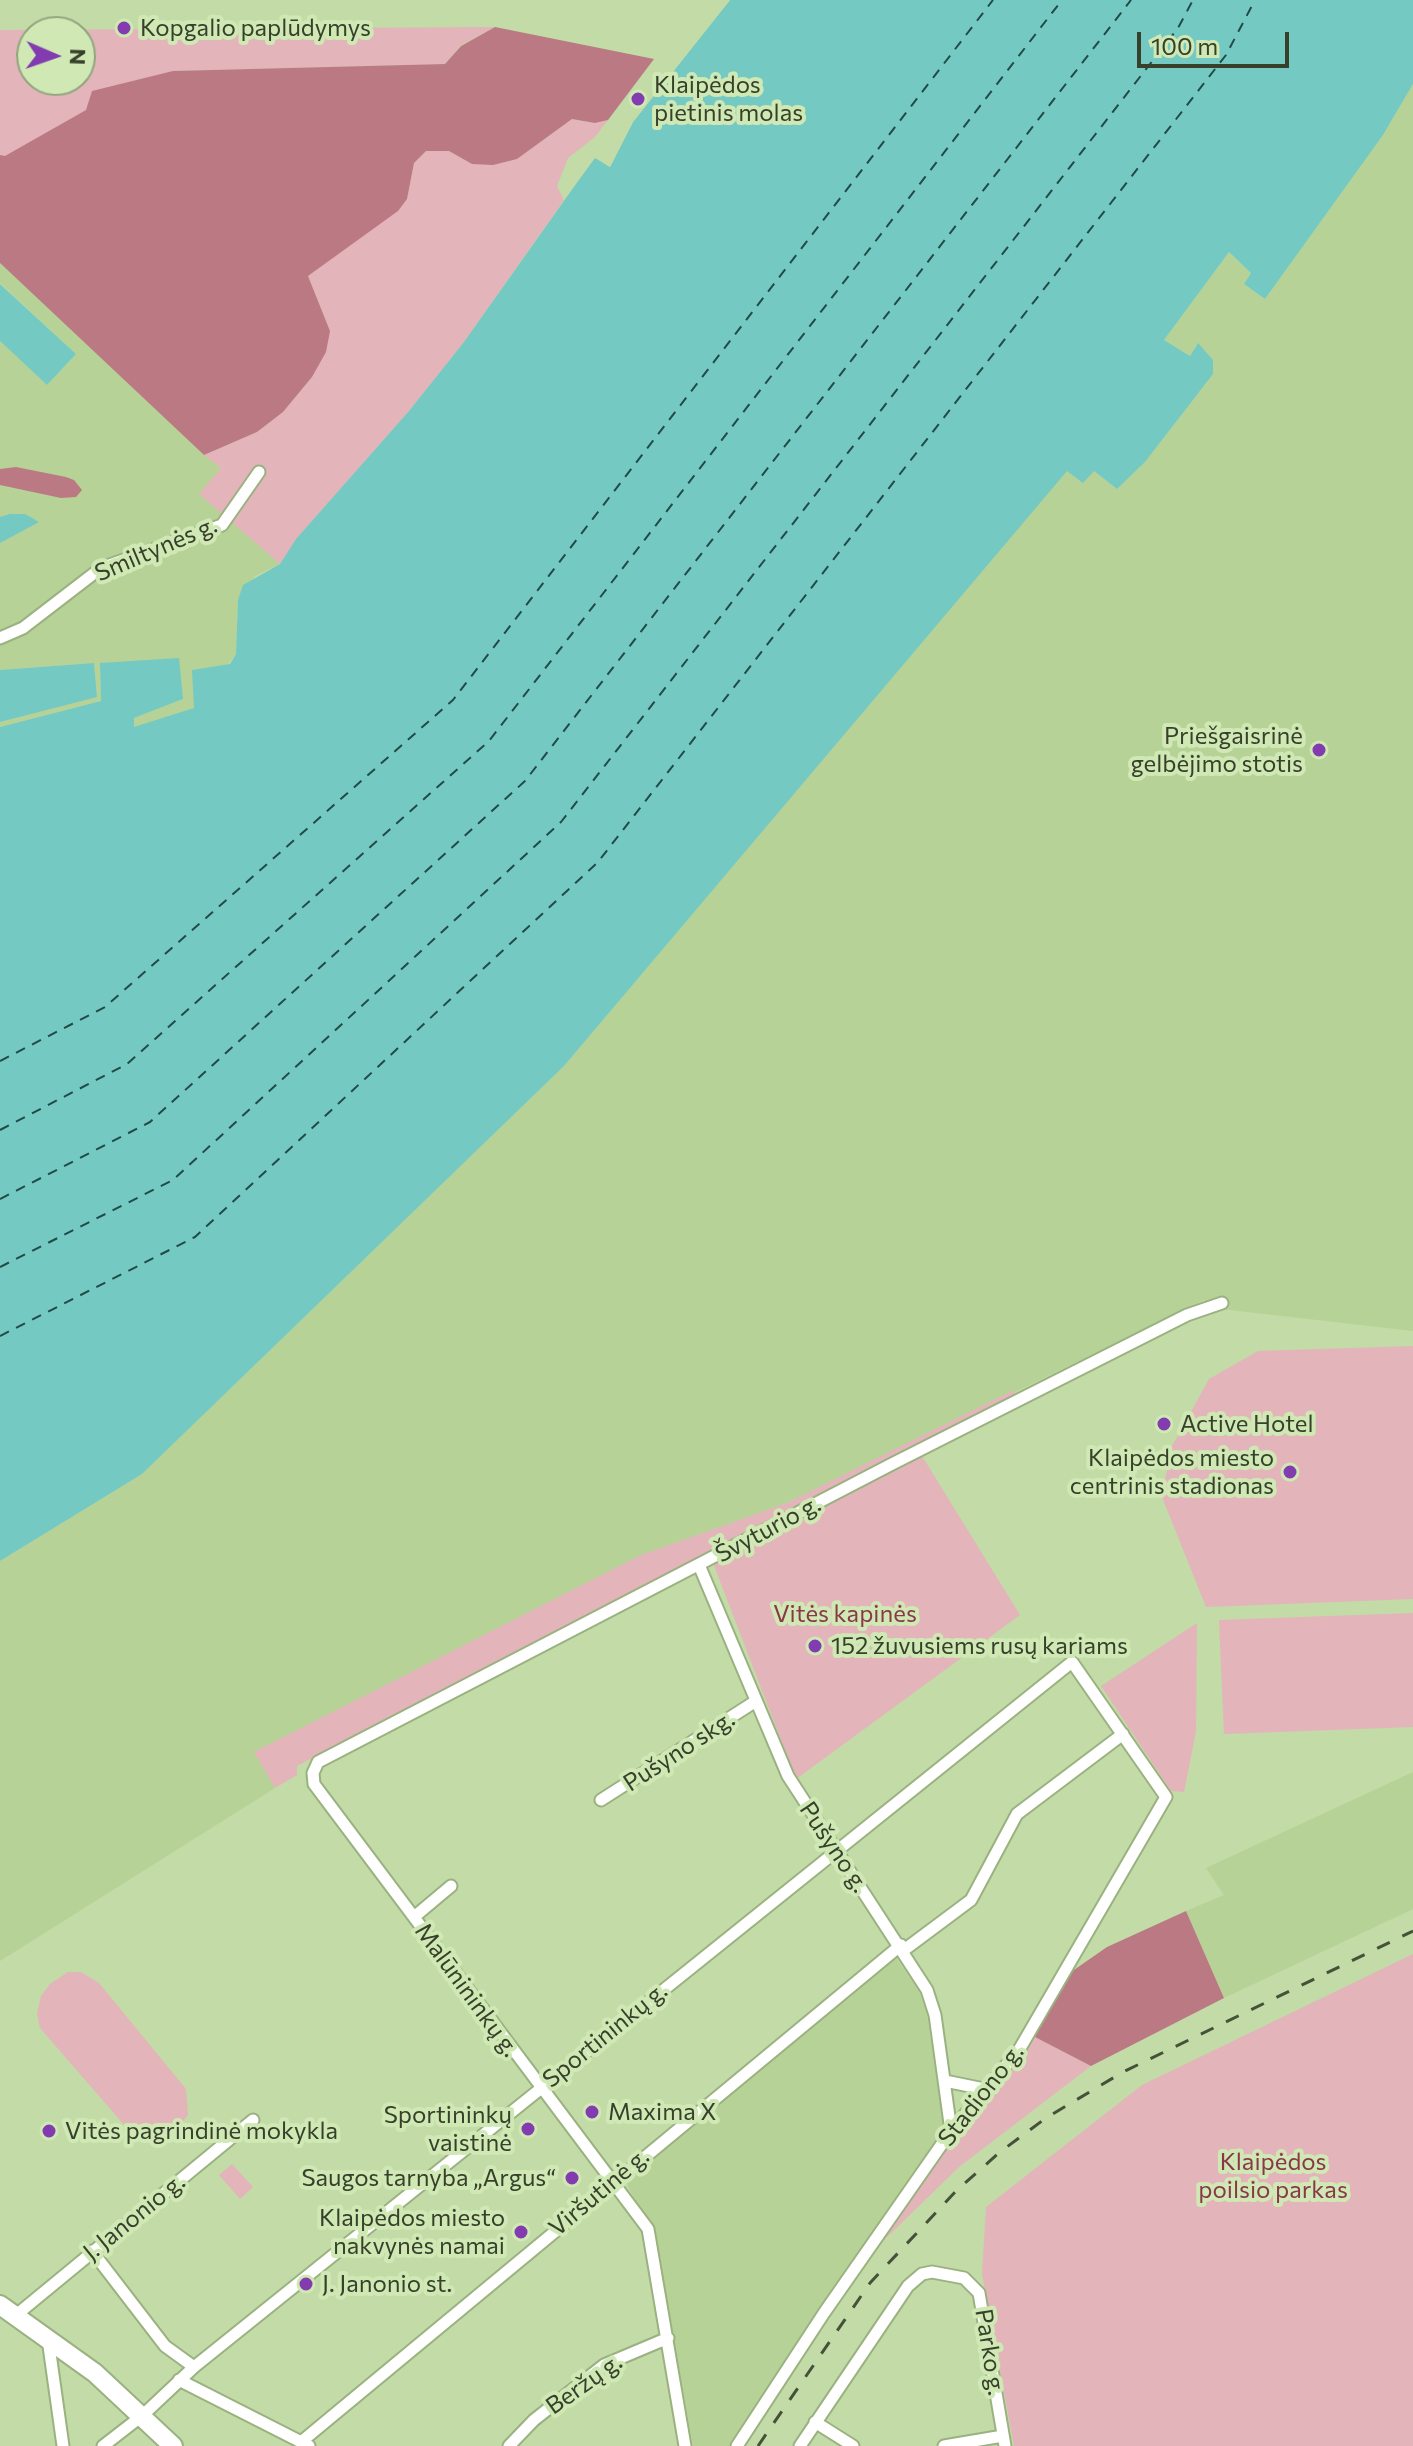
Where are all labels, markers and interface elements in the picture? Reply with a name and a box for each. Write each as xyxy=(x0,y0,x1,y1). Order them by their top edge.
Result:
place label: Kopgalio paplūdymys xyxy=(140,14,371,42)
north arrow xyxy=(16,16,96,96)
scale bar xyxy=(1141,16,1293,66)
marker: Kopgalio paplūdymys xyxy=(115,19,133,37)
text: 100 m xyxy=(1151,31,1218,60)
text: N xyxy=(65,48,92,66)
place label: Klaipėdos pietinis molas xyxy=(654,71,803,127)
marker: Klaipėdos pietinis molas xyxy=(629,90,647,108)
street label: Smiltynės g. xyxy=(90,510,222,588)
place label: Priešgaisrinė gelbėjimo stotis xyxy=(1131,722,1303,778)
marker: Priešgaisrinė gelbėjimo stotis xyxy=(1310,741,1328,759)
place label: Active Hotel xyxy=(1180,1410,1314,1438)
marker: Active Hotel xyxy=(1155,1415,1173,1433)
place label: Klaipėdos miesto centrinis stadionas xyxy=(1070,1444,1274,1500)
marker: Klaipėdos miesto centrinis stadionas xyxy=(1281,1463,1299,1481)
street label: Švyturio g. xyxy=(711,1489,825,1569)
park label: Vitės kapinės xyxy=(773,1600,917,1628)
place label: 152 žuvusiems rusų kariams xyxy=(831,1632,1128,1660)
marker: 152 žuvusiems rusų kariams xyxy=(806,1637,824,1655)
street label: Pušyno skg. xyxy=(618,1704,740,1798)
street label: Pušyno g. xyxy=(793,1796,875,1898)
street label: Malūnininkų g. xyxy=(409,1918,525,2062)
street label: Sportininkų g. xyxy=(537,1976,673,2094)
street label: Stadiono g. xyxy=(932,2038,1030,2152)
place label: Maxima X xyxy=(608,2098,717,2126)
place label: Sportininkų vaistinė xyxy=(384,2101,512,2157)
marker: Maxima X xyxy=(583,2103,601,2121)
place label: Vitės pagrindinė mokykla xyxy=(65,2117,338,2145)
marker: Sportininkų vaistinė xyxy=(519,2120,537,2138)
marker: Vitės pagrindinė mokykla xyxy=(40,2122,58,2140)
street label: Viršutinė g. xyxy=(543,2142,655,2242)
park label: Klaipėdos poilsio parkas xyxy=(1198,2148,1348,2204)
place label: Saugos tarnyba „Argus“ xyxy=(301,2164,556,2192)
street label: J. Janonio g. xyxy=(77,2167,191,2267)
marker: Saugos tarnyba „Argus“ xyxy=(563,2169,581,2187)
place label: Klaipėdos miesto nakvynės namai xyxy=(319,2204,505,2260)
marker: Klaipėdos miesto nakvynės namai xyxy=(512,2223,530,2241)
place label: J. Janonio st. xyxy=(322,2270,452,2298)
marker: J. Janonio st. xyxy=(297,2275,315,2293)
street label: Parko g. xyxy=(969,2307,1011,2397)
street label: Beržų g. xyxy=(540,2347,628,2421)

